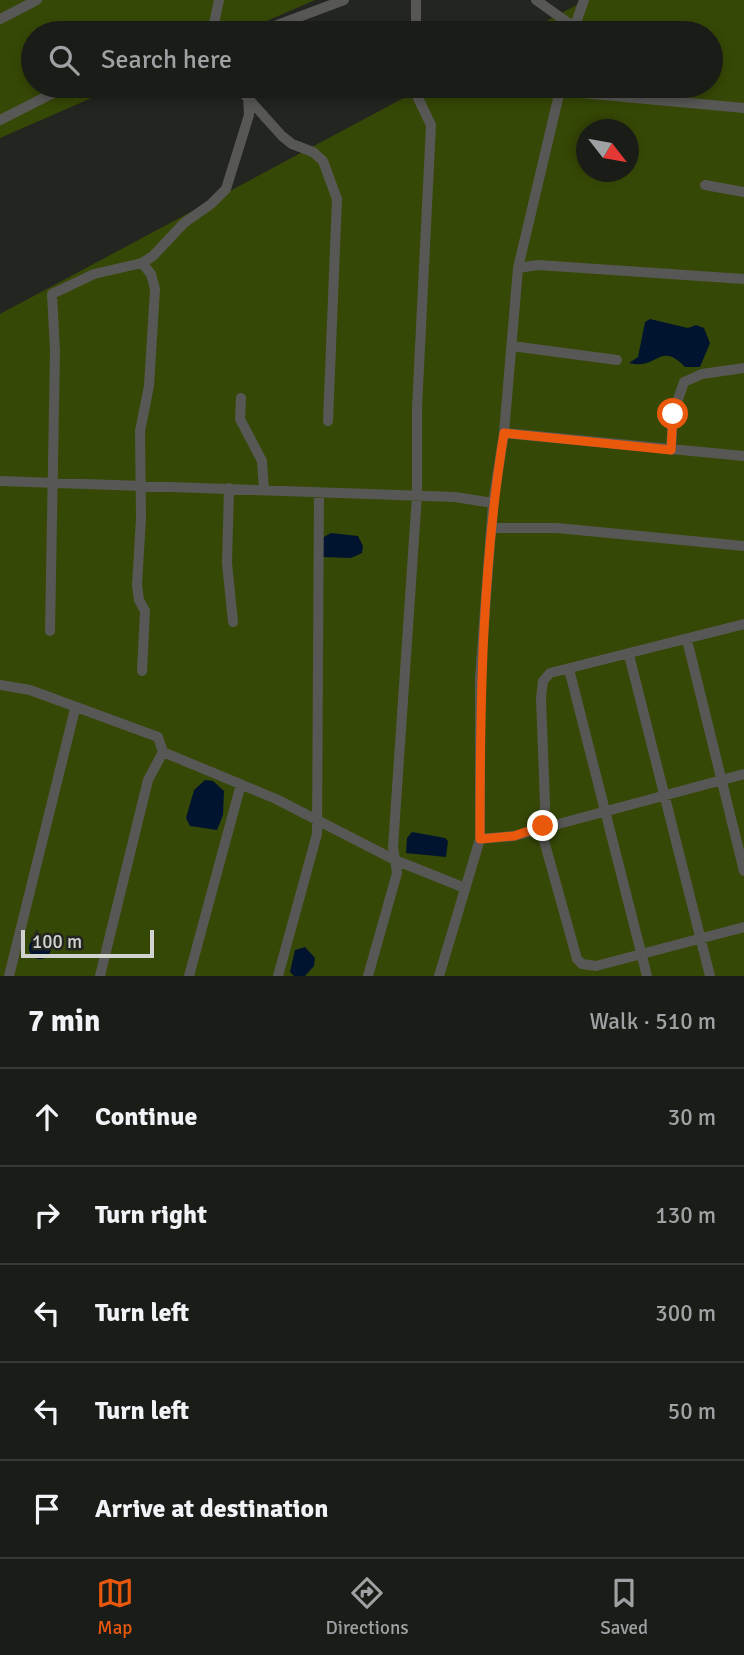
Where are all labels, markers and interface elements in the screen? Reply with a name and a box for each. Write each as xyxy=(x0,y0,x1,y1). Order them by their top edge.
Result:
search box xyxy=(21,21,723,98)
icon: search xyxy=(45,41,83,79)
text: Search here xyxy=(101,44,232,76)
north arrow xyxy=(576,119,639,182)
route start xyxy=(657,398,688,429)
route end xyxy=(527,810,558,841)
scale bar xyxy=(21,927,154,959)
text: 100 m xyxy=(32,930,82,954)
text: 7 min xyxy=(28,1003,100,1040)
text: Walk · 510 m xyxy=(590,1007,716,1036)
icon: ahead xyxy=(28,1098,66,1136)
text: Continue xyxy=(95,1101,197,1133)
text: 30 m xyxy=(668,1103,716,1132)
icon: right xyxy=(28,1196,66,1234)
text: Turn right xyxy=(95,1199,207,1231)
text: 130 m xyxy=(655,1201,716,1230)
icon: left xyxy=(28,1294,66,1332)
text: Turn left xyxy=(95,1297,189,1329)
text: 300 m xyxy=(655,1299,716,1328)
icon: left xyxy=(28,1392,66,1430)
text: Turn left xyxy=(95,1395,189,1427)
text: 50 m xyxy=(668,1397,716,1426)
icon: arrive xyxy=(28,1490,66,1528)
text: Arrive at destination xyxy=(95,1493,328,1525)
tab: Map xyxy=(96,1574,134,1640)
tab: Directions xyxy=(326,1574,409,1640)
tab: Saved xyxy=(600,1574,648,1640)

